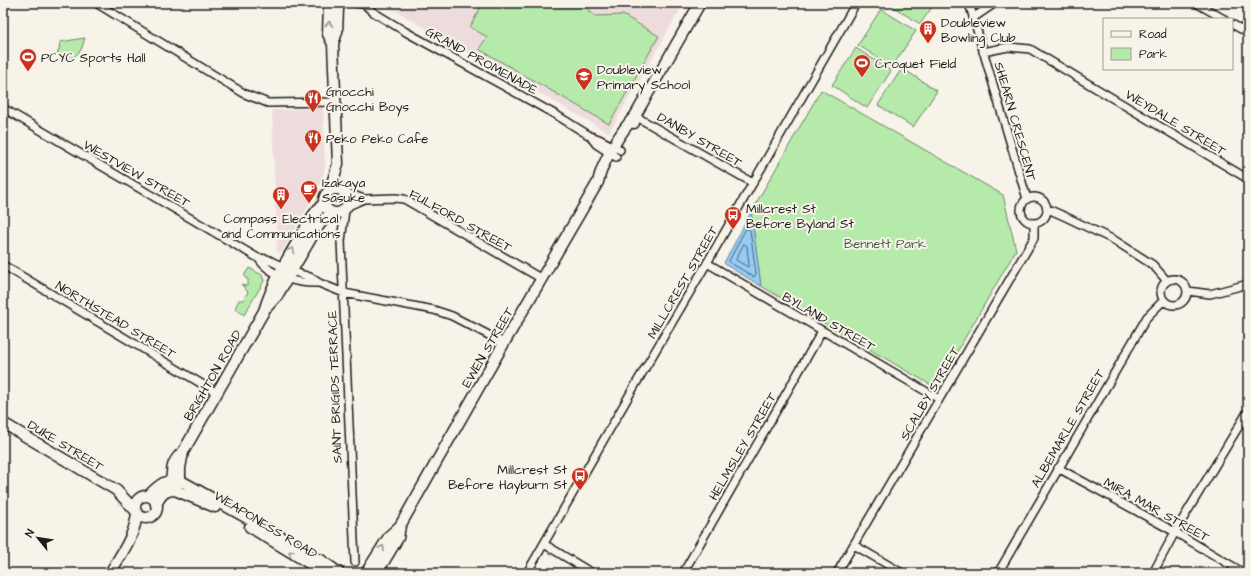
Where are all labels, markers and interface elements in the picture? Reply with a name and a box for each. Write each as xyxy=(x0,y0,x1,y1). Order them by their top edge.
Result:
place label: Doubleview Bowling Club xyxy=(941,14,1016,48)
legend xyxy=(1103,18,1233,70)
building icon: Doubleview Bowling Club xyxy=(918,19,938,44)
one-way arrow xyxy=(324,21,333,27)
street label: GRAND PROMENADE xyxy=(422,23,541,99)
text: Road xyxy=(1139,26,1167,43)
text: Park xyxy=(1139,46,1167,63)
sports icon: PCYC Sports Hall xyxy=(18,47,38,72)
place label: PCYC Sports Hall xyxy=(41,49,145,67)
sports icon: Croquet Field xyxy=(852,53,872,78)
place label: Croquet Field xyxy=(875,55,957,73)
street label: SHEARN CRESCENT xyxy=(989,60,1041,184)
place label: Doubleview Primary School xyxy=(597,61,690,95)
school or university icon: Doubleview Primary School xyxy=(574,66,594,91)
place label: Gnocchi Gnocchi Boys xyxy=(326,83,410,117)
street label: WEYDALE STREET xyxy=(1122,86,1230,161)
restaurant icon: Gnocchi Gnocchi Boys xyxy=(303,88,323,113)
street label: DANBY STREET xyxy=(654,108,746,172)
restaurant icon: Peko Peko Cafe xyxy=(303,128,323,153)
place label: Peko Peko Cafe xyxy=(326,130,428,148)
street label: WESTVIEW STREET xyxy=(80,136,194,212)
place label: Izakaya Sasuke xyxy=(322,174,366,207)
cafe icon: Izakaya Sasuke xyxy=(299,179,319,204)
building icon: Compass Electrical and Communications xyxy=(271,185,291,210)
street label: FULFORD STREET xyxy=(406,185,516,257)
place label: Millcrest St Before Byland St xyxy=(746,200,854,234)
bus stop icon: Millcrest St Before Byland St xyxy=(723,205,743,230)
place label: Compass Electrical and Communications xyxy=(221,210,341,243)
street label: MILLCREST STREET xyxy=(643,222,723,342)
park label: Bennett Park xyxy=(844,235,926,253)
one-way arrow xyxy=(287,247,294,255)
street label: NORTHSTEAD STREET xyxy=(52,277,180,363)
street label: BYLAND STREET xyxy=(779,288,879,356)
street label: EWEN STREET xyxy=(458,303,519,391)
street label: SAINT BRIGIDS TERRACE xyxy=(323,310,347,464)
street label: BRIGHTON ROAD xyxy=(180,326,247,424)
street label: SCALBY STREET xyxy=(896,343,964,444)
street label: ALBEMARLE STREET xyxy=(1027,365,1110,491)
street label: HELMSLEY STREET xyxy=(705,389,782,504)
street label: DUKE STREET xyxy=(24,416,108,476)
place label: Millcrest St Before Hayburn St xyxy=(448,461,568,495)
bus stop icon: Millcrest St Before Hayburn St xyxy=(570,466,590,491)
street label: MIRA MAR STREET xyxy=(1100,473,1213,547)
street label: WEAPONESS ROAD xyxy=(210,487,321,563)
north arrow xyxy=(18,518,58,558)
text: N xyxy=(22,526,38,540)
one-way arrow xyxy=(377,545,384,552)
one-way arrow xyxy=(288,550,295,558)

